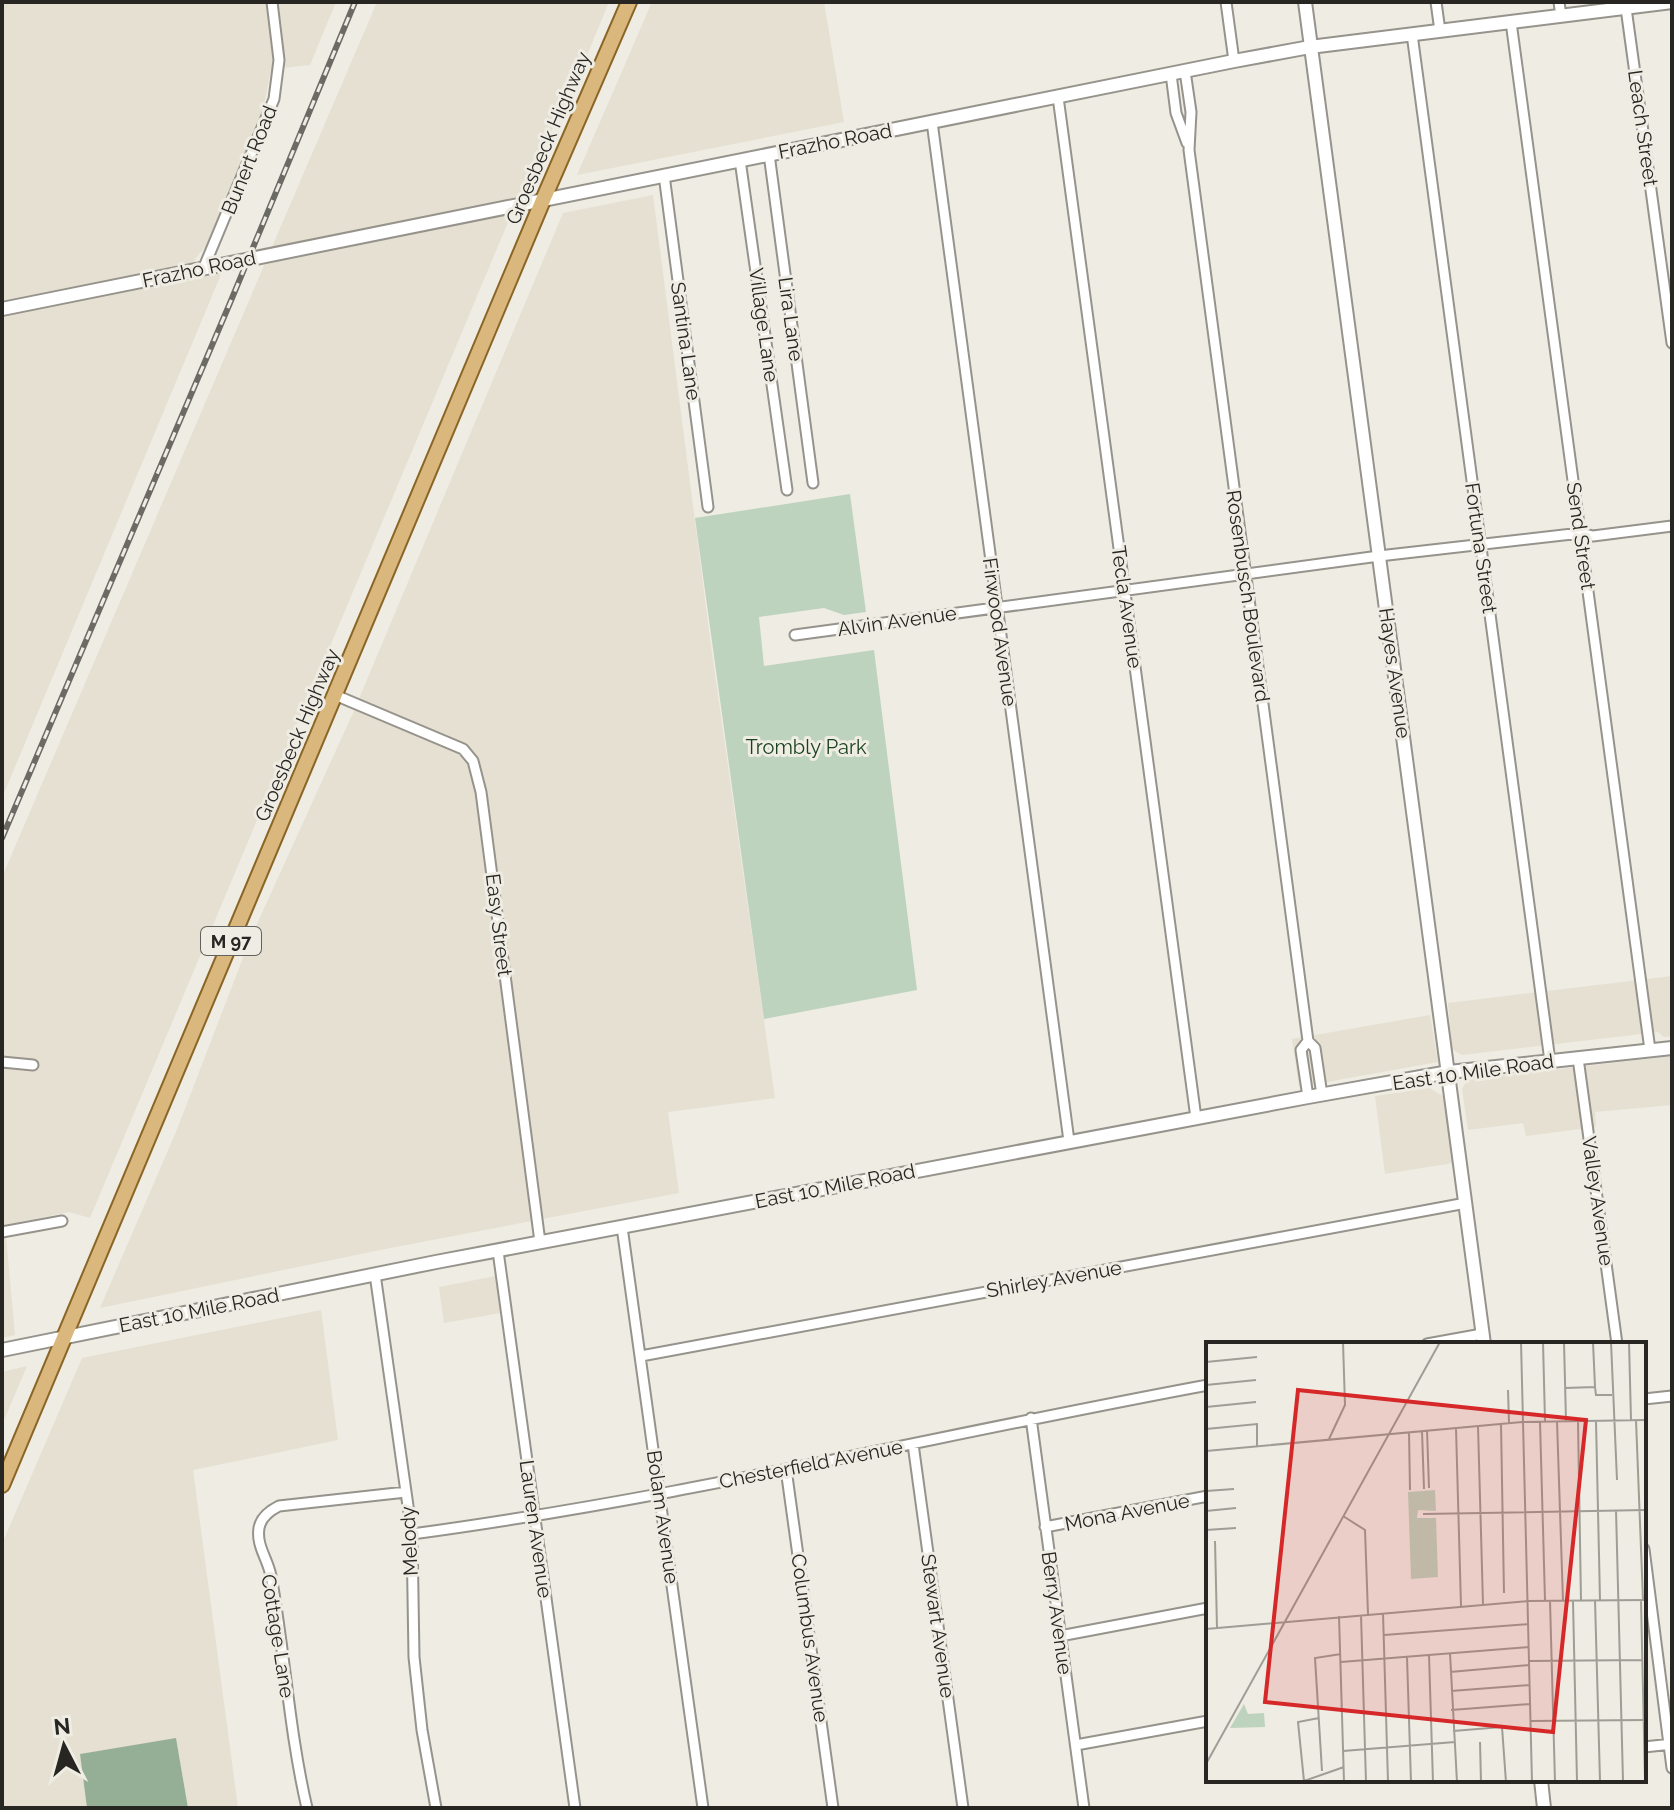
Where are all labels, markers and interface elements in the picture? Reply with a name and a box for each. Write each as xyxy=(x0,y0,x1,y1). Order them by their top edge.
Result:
street label: Groesbeck Highway xyxy=(501,48,595,228)
street label: Leach Street xyxy=(1623,68,1663,188)
street label: Bunert Road xyxy=(216,102,282,218)
street label: Frazho Road xyxy=(776,118,894,164)
street label: Frazho Road xyxy=(140,245,258,293)
street label: Village Lane xyxy=(744,266,784,384)
street label: Lira Lane xyxy=(773,275,809,363)
street label: Santina Lane xyxy=(666,280,706,402)
street label: Fortuna Street xyxy=(1460,481,1502,615)
street label: Send Street xyxy=(1562,481,1600,592)
street label: Rosenbusch Boulevard xyxy=(1221,488,1275,704)
street label: Tecla Avenue xyxy=(1107,544,1148,670)
street label: Firwood Avenue xyxy=(978,556,1022,708)
street label: Alvin Avenue xyxy=(836,601,958,641)
street label: Hayes Avenue xyxy=(1374,606,1416,740)
street label: Groesbeck Highway xyxy=(250,645,344,825)
park label: Trombly Park xyxy=(745,735,867,759)
street label: Easy Street xyxy=(481,872,517,978)
road number: M 97 xyxy=(201,927,261,955)
street label: East 10 Mile Road xyxy=(1391,1049,1555,1095)
street label: Valley Avenue xyxy=(1577,1135,1619,1268)
street label: East 10 Mile Road xyxy=(753,1159,917,1213)
street label: Shirley Avenue xyxy=(984,1255,1124,1303)
street label: East 10 Mile Road xyxy=(117,1283,281,1337)
inset map xyxy=(1206,1342,1646,1782)
street label: Chesterfield Avenue xyxy=(717,1434,905,1494)
street label: Bolam Avenue xyxy=(642,1449,684,1586)
street label: Lauren Avenue xyxy=(514,1458,558,1600)
street label: Mona Avenue xyxy=(1063,1488,1192,1536)
street label: Melody xyxy=(395,1505,423,1576)
street label: Berry Avenue xyxy=(1036,1550,1078,1676)
street label: Columbus Avenue xyxy=(786,1552,834,1724)
street label: Stewart Avenue xyxy=(916,1552,960,1700)
street label: Cottage Lane xyxy=(256,1572,300,1700)
north arrow xyxy=(24,1706,104,1786)
text: N xyxy=(52,1712,72,1740)

